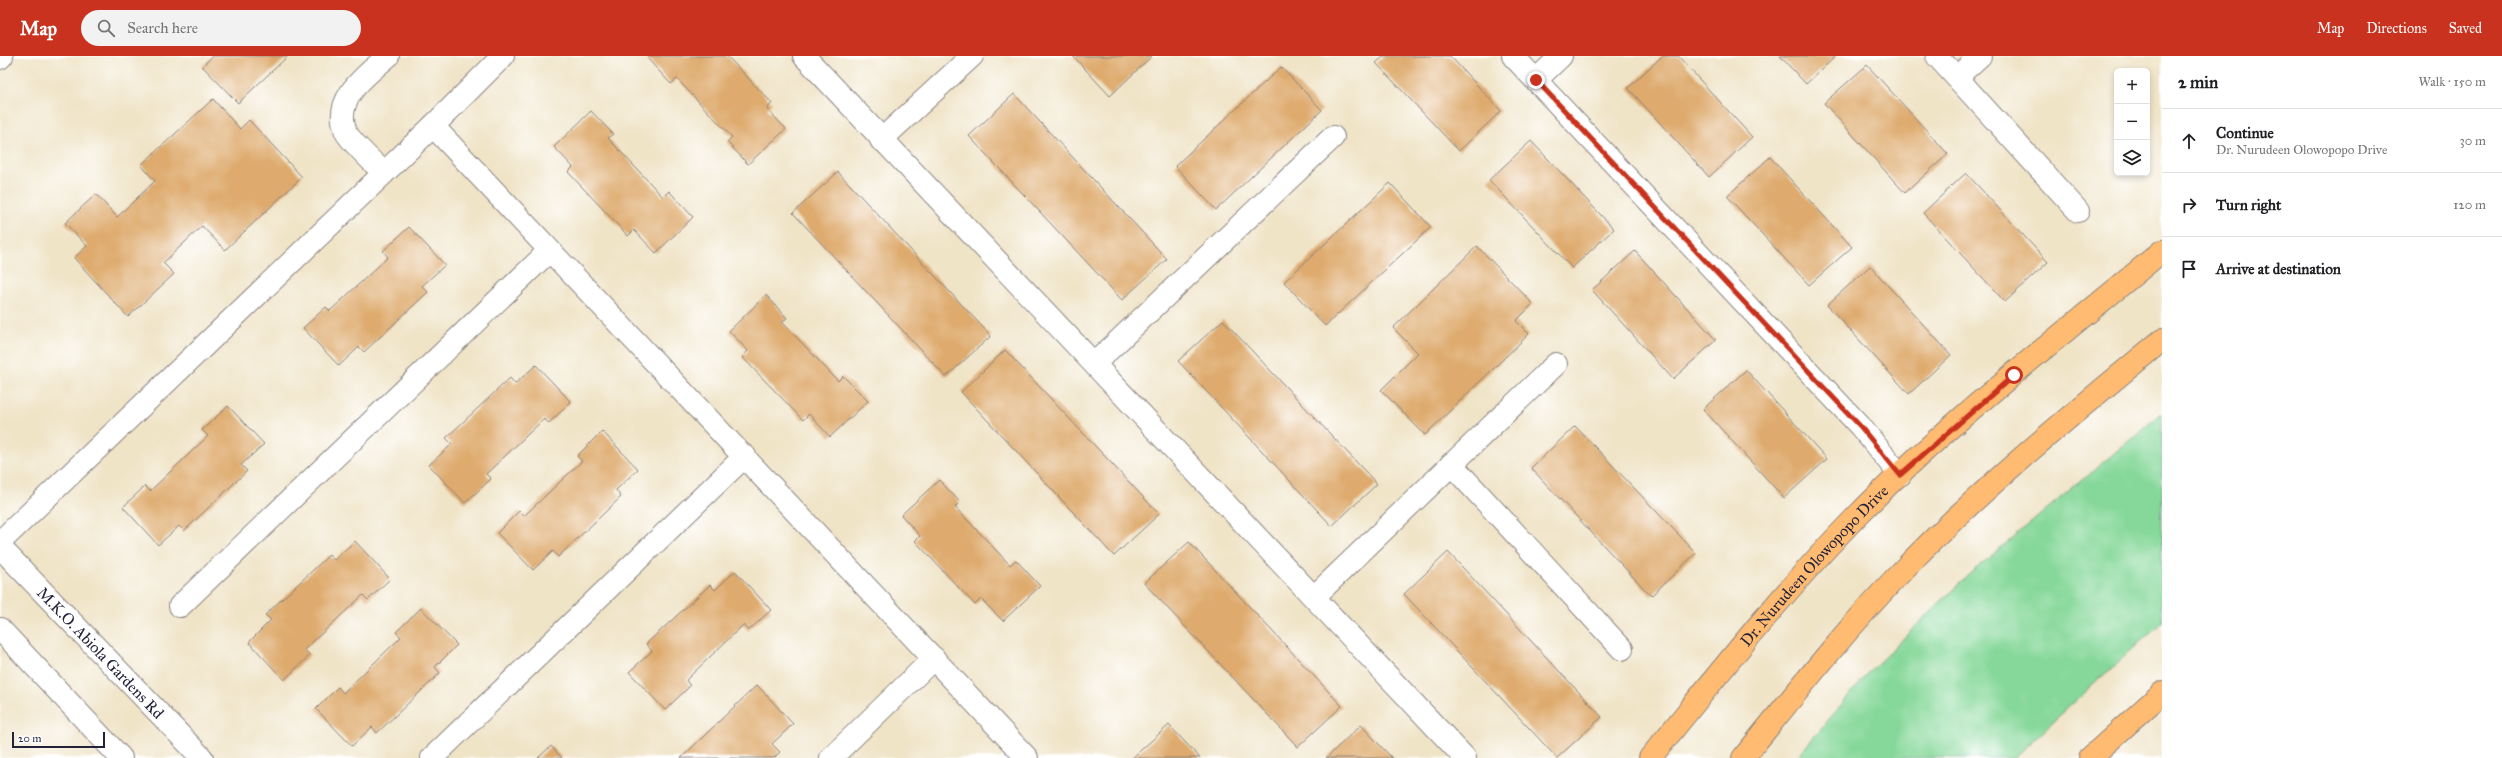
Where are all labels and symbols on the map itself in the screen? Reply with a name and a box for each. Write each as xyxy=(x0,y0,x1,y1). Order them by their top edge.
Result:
route end xyxy=(1527,71,1545,89)
route start xyxy=(2005,366,2023,384)
street label: Dr. Nurudeen Olowopopo Drive xyxy=(1736,481,1892,650)
street label: M.K.O. Abiola Gardens Rd xyxy=(34,583,168,722)
scale bar xyxy=(12,730,105,749)

